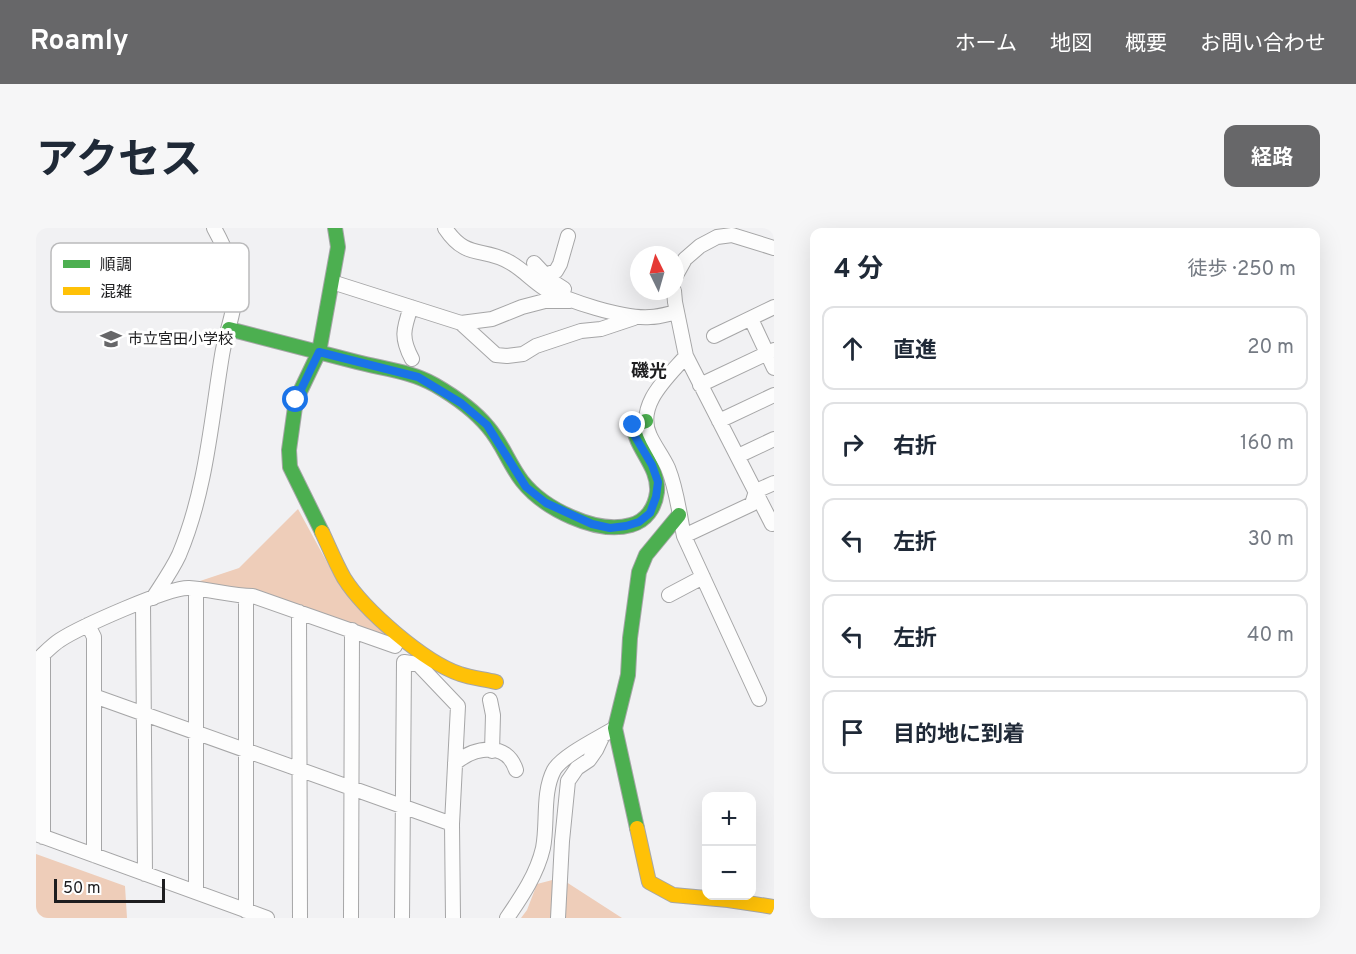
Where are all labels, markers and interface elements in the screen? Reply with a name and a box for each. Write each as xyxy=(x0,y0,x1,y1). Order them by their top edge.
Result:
text: Roamly xyxy=(30,24,129,60)
text: ホーム xyxy=(955,31,1017,58)
text: 地図 xyxy=(1050,31,1092,58)
text: 概要 xyxy=(1125,31,1167,58)
text: お問い合わせ xyxy=(1200,31,1326,58)
button: 経路 xyxy=(1224,125,1320,187)
text: アクセス xyxy=(36,136,202,189)
legend xyxy=(51,243,249,312)
north arrow xyxy=(630,246,684,300)
text: 4 分 xyxy=(834,254,883,287)
text: 順調 xyxy=(100,256,132,276)
text: 徒歩 · 250 m xyxy=(1188,257,1296,283)
text: 混雑 xyxy=(100,283,132,303)
school or university icon: 市立宮田小学校 xyxy=(99,327,123,351)
place label: 市立宮田小学校 xyxy=(128,331,233,350)
icon: ahead xyxy=(836,332,869,365)
text: 20 m xyxy=(1247,335,1294,361)
text: 直進 xyxy=(893,338,937,365)
district label: 磯光 xyxy=(631,361,667,384)
route start xyxy=(282,386,308,412)
route end xyxy=(619,411,645,437)
icon: right xyxy=(836,428,869,461)
text: 160 m xyxy=(1240,431,1294,457)
text: 右折 xyxy=(893,434,937,461)
icon: left xyxy=(836,524,869,557)
text: 30 m xyxy=(1248,527,1294,553)
text: 左折 xyxy=(893,530,937,557)
icon: left xyxy=(836,620,869,653)
text: 40 m xyxy=(1247,623,1294,649)
text: 左折 xyxy=(893,626,937,653)
icon: arrive xyxy=(836,716,869,749)
text: 目的地に到着 xyxy=(893,722,1025,749)
map controls xyxy=(702,792,756,900)
button: + xyxy=(702,792,756,846)
button: − xyxy=(702,846,756,900)
scale bar xyxy=(54,876,165,904)
text: 50 m xyxy=(63,879,101,899)

